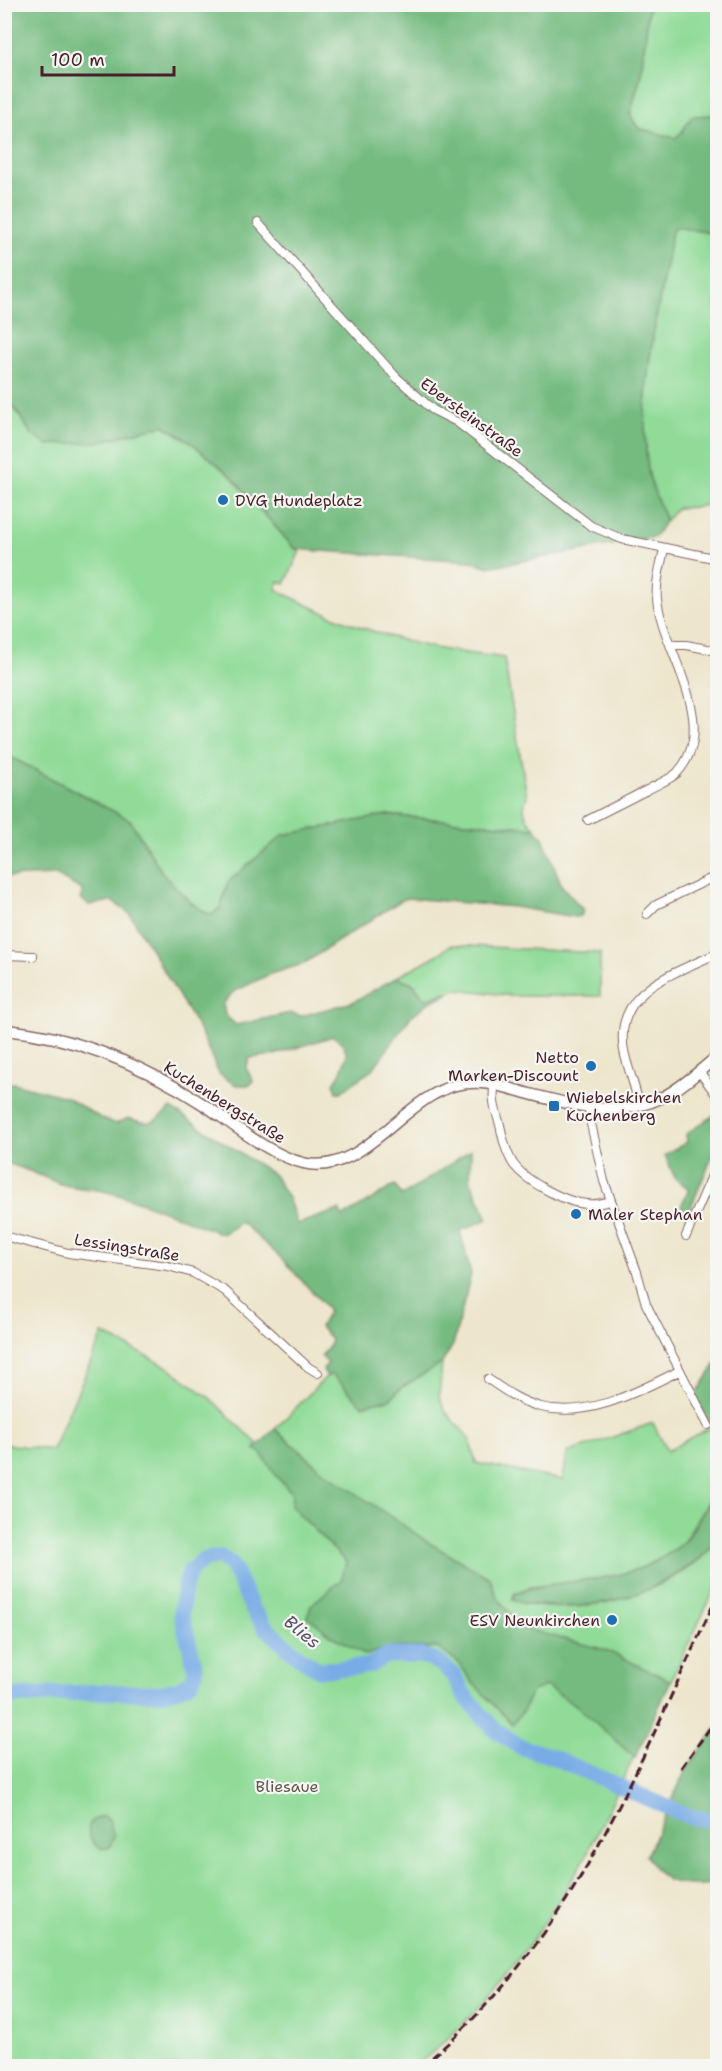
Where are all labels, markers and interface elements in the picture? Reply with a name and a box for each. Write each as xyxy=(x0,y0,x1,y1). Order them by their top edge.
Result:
scale bar xyxy=(42,39,174,77)
text: 100 m xyxy=(51,48,105,72)
street label: Ebersteinstraße xyxy=(416,373,527,462)
place label: DVG Hundeplatz xyxy=(235,490,363,511)
marker: DVG Hundeplatz xyxy=(216,493,230,507)
place label: Netto Marken-Discount xyxy=(448,1047,579,1086)
street label: Kuchenbergstraße xyxy=(160,1056,290,1148)
marker: Netto Marken-Discount xyxy=(584,1059,598,1073)
place label: Wiebelskirchen Kuchenberg xyxy=(566,1087,681,1126)
marker: Wiebelskirchen Kuchenberg xyxy=(547,1099,561,1113)
place label: Maler Stephan xyxy=(588,1204,703,1225)
marker: Maler Stephan xyxy=(569,1207,583,1221)
street label: Lessingstraße xyxy=(73,1229,181,1266)
water label: Blies xyxy=(279,1610,325,1654)
place label: ESV Neunkirchen xyxy=(469,1610,600,1631)
marker: ESV Neunkirchen xyxy=(605,1613,619,1627)
park label: Bliesaue xyxy=(255,1776,319,1797)

